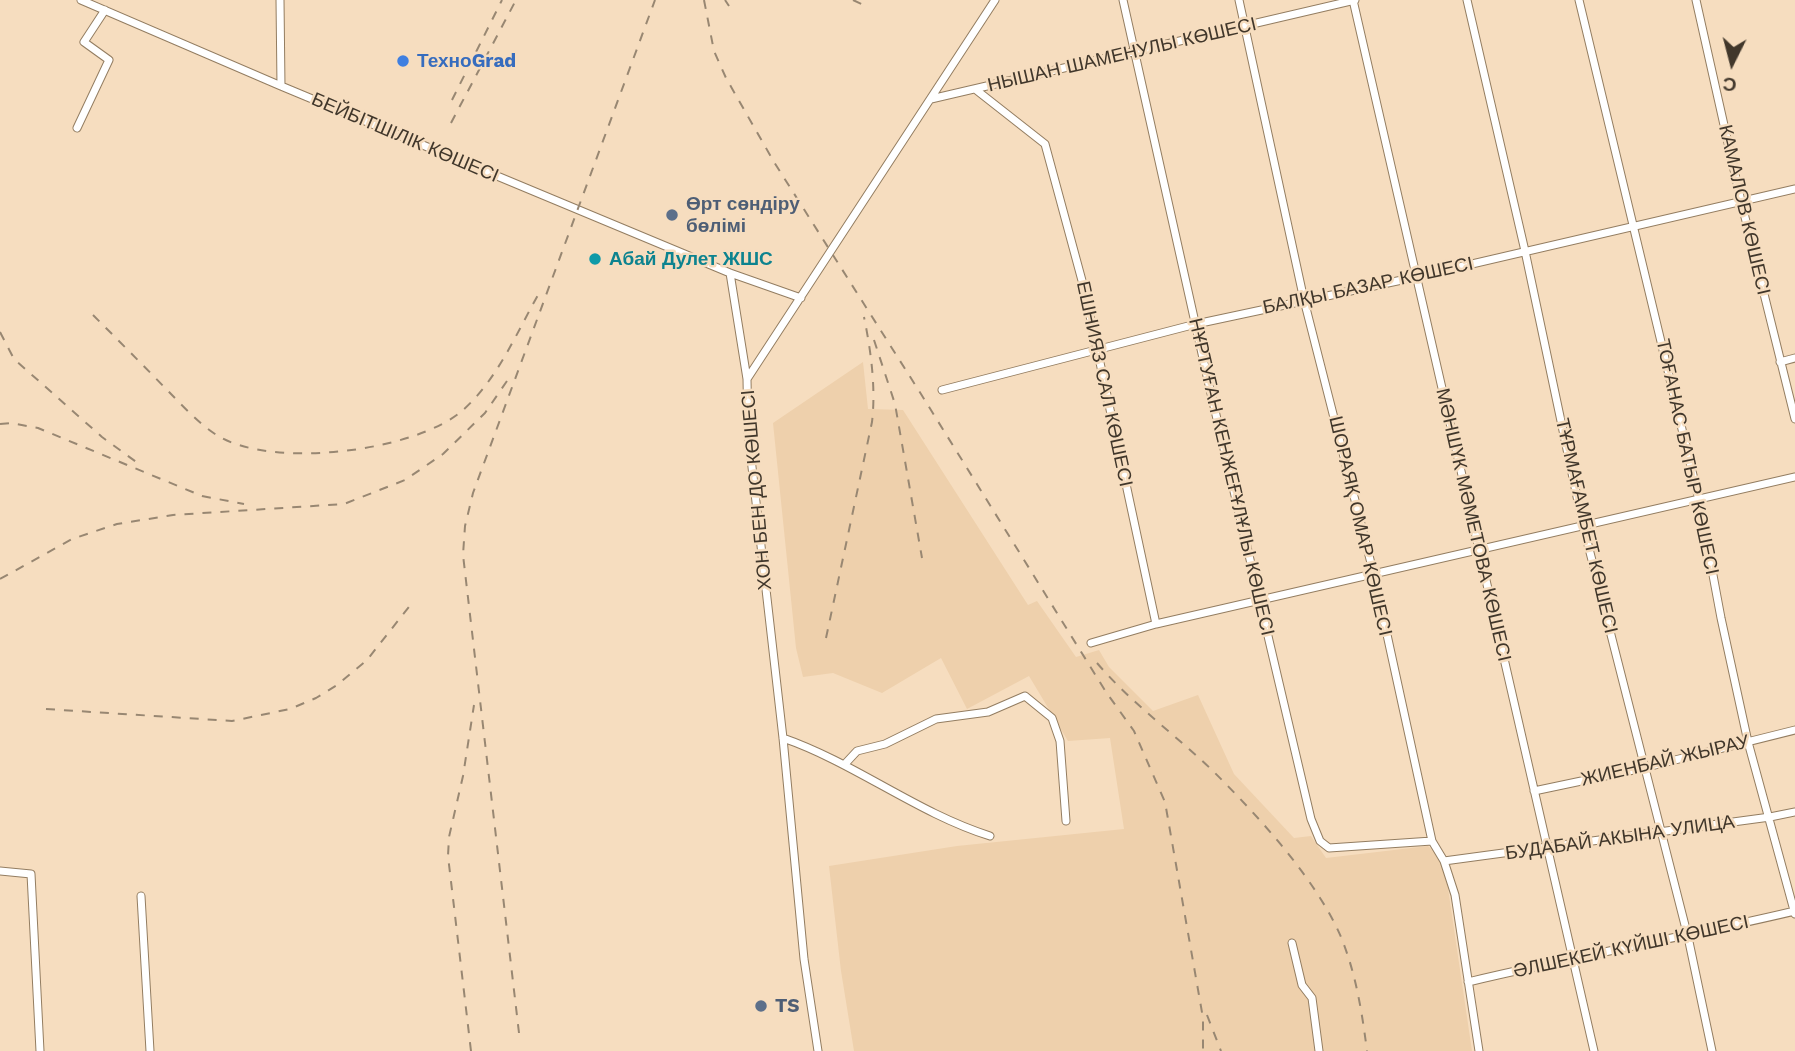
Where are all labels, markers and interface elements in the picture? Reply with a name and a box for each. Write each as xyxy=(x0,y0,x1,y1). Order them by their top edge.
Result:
street label: НЫШАН ШАМЕНУЛЫ КӨШЕСІ xyxy=(985,13,1259,97)
north arrow xyxy=(1697,28,1767,98)
place label: ТехноGrad xyxy=(417,50,516,72)
marker: ТехноGrad xyxy=(395,53,411,69)
text: С xyxy=(1722,72,1738,97)
street label: БЕЙБІТШІЛІК КӨШЕСІ xyxy=(308,88,502,188)
street label: КАМАЛОВ КӨШЕСІ xyxy=(1713,123,1775,297)
place label: Өрт сөндіру бөлімі xyxy=(686,193,800,237)
marker: Өрт сөндіру бөлімі xyxy=(664,207,680,223)
place label: Абай Дулет ЖШС xyxy=(609,248,773,270)
marker: Абай Дулет ЖШС xyxy=(587,251,603,267)
street label: БАЛҚЫ БАЗАР КӨШЕСІ xyxy=(1261,253,1475,319)
street label: ЕШНИЯЗ САЛ КӨШЕСІ xyxy=(1071,279,1137,489)
street label: НҰРТУҒАН КЕНЖЕҒҰЛҰЛЫ КӨШЕСІ xyxy=(1183,316,1279,638)
street label: ТОҒАНАС БАТЫР КӨШЕСІ xyxy=(1651,337,1723,577)
street label: МӘНШҮК МӘМЕТОВА КӨШЕСІ xyxy=(1430,386,1516,664)
street label: ХОН БЕН ДО КӨШЕСІ xyxy=(737,389,777,591)
street label: ШОРАЯҚ ОМАР КӨШЕСІ xyxy=(1324,414,1396,638)
street label: ТҰРМАҒАМБЕТ КӨШЕСІ xyxy=(1550,416,1622,636)
street label: ЖИЕНБАЙ ЖЫРАУ xyxy=(1579,731,1751,791)
street label: БУДАБАЙ АКЫНА УЛИЦА xyxy=(1504,811,1736,865)
street label: ӘЛШЕКЕЙ КҮЙШІ КӨШЕСІ xyxy=(1511,911,1751,983)
place label: TS xyxy=(775,995,799,1017)
marker: TS xyxy=(753,998,769,1014)

